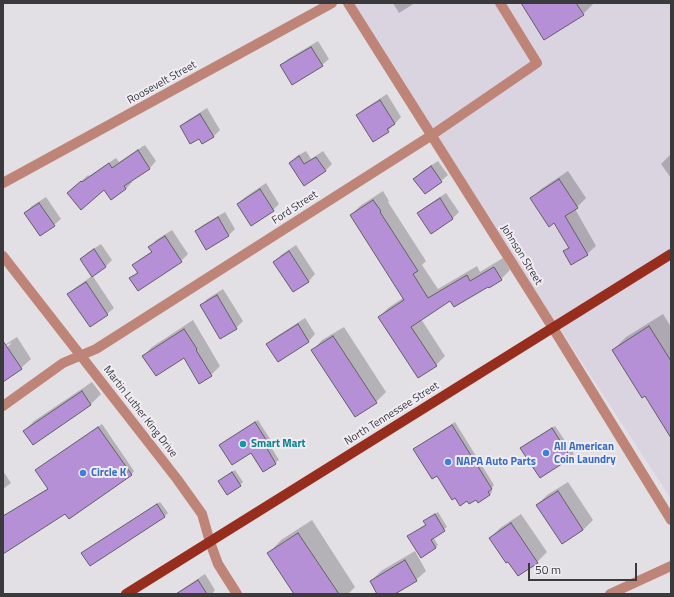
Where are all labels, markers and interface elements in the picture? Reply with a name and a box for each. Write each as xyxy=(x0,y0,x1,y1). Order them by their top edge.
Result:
street label: Roosevelt Street xyxy=(125,59,199,107)
street label: Ford Street xyxy=(270,188,320,228)
street label: Johnson Street xyxy=(497,223,545,287)
street label: Martin Luther King Drive xyxy=(100,364,180,460)
street label: North Tennessee Street xyxy=(342,380,442,448)
place label: Smart Mart xyxy=(251,437,306,451)
marker: Smart Mart xyxy=(238,439,248,449)
place label: All American Coin Laundry xyxy=(554,440,616,466)
marker: All American Coin Laundry xyxy=(541,448,551,458)
place label: NAPA Auto Parts xyxy=(456,455,536,469)
marker: NAPA Auto Parts xyxy=(443,457,453,467)
place label: Circle K xyxy=(91,466,126,480)
marker: Circle K xyxy=(78,468,88,478)
scale bar xyxy=(530,555,639,581)
text: 50 m xyxy=(535,560,561,579)

